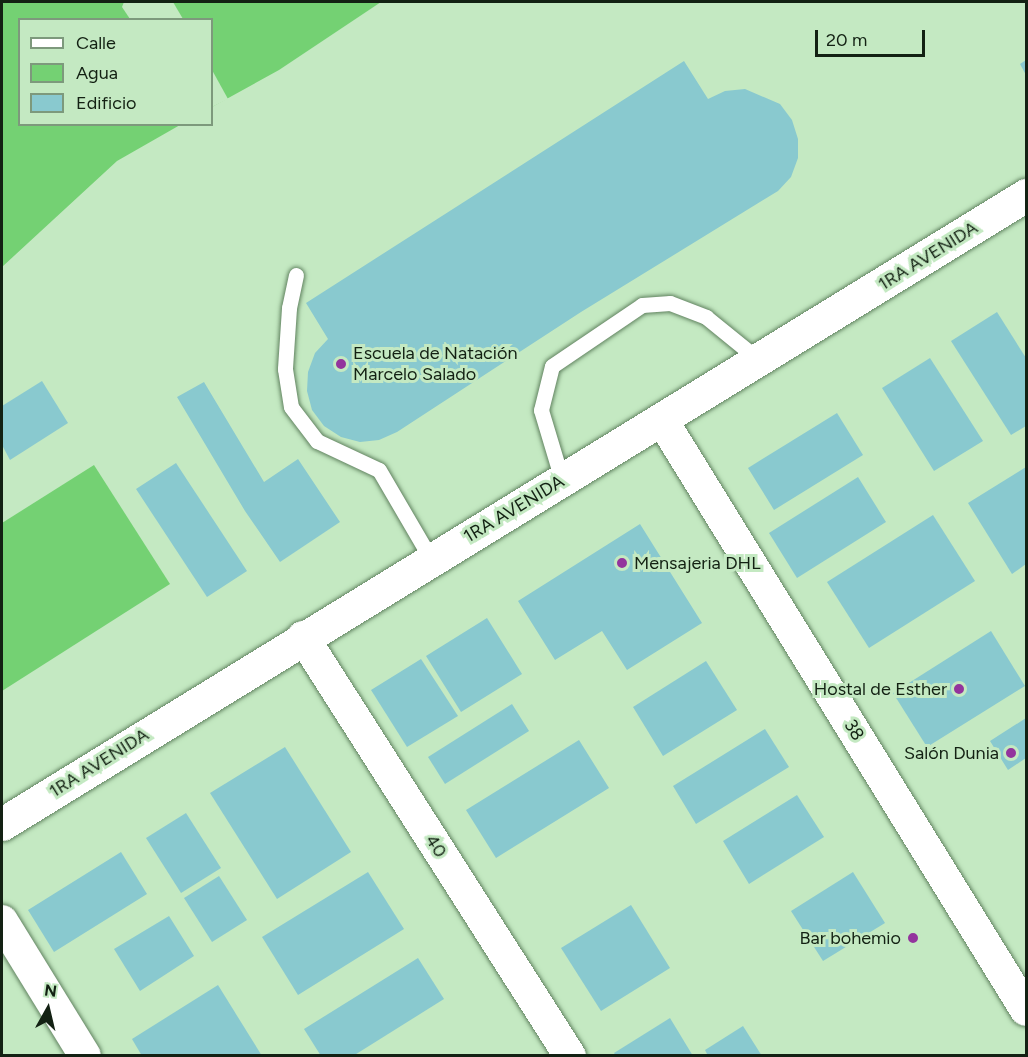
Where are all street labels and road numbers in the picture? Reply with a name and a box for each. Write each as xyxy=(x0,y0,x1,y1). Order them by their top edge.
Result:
street label: 1RA AVENIDA xyxy=(874,217,982,295)
street label: 1RA AVENIDA xyxy=(460,471,568,547)
street label: 38 xyxy=(839,715,869,745)
street label: 1RA AVENIDA xyxy=(45,724,153,802)
street label: 40 xyxy=(421,831,451,861)

